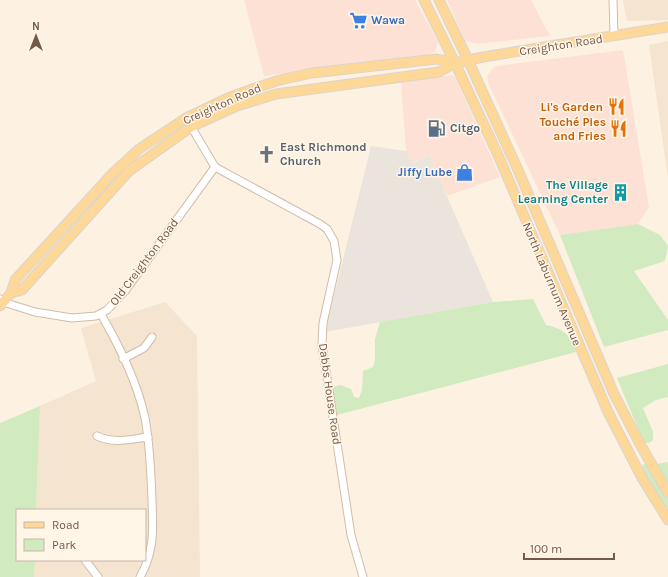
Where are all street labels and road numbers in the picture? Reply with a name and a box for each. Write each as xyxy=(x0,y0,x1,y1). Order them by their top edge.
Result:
street label: Creighton Road xyxy=(518,31,604,59)
street label: Creighton Road xyxy=(181,80,263,128)
street label: Old Creighton Road xyxy=(107,216,181,308)
street label: North Laburnum Avenue xyxy=(520,220,584,348)
street label: Dabbs House Road xyxy=(316,342,344,446)

